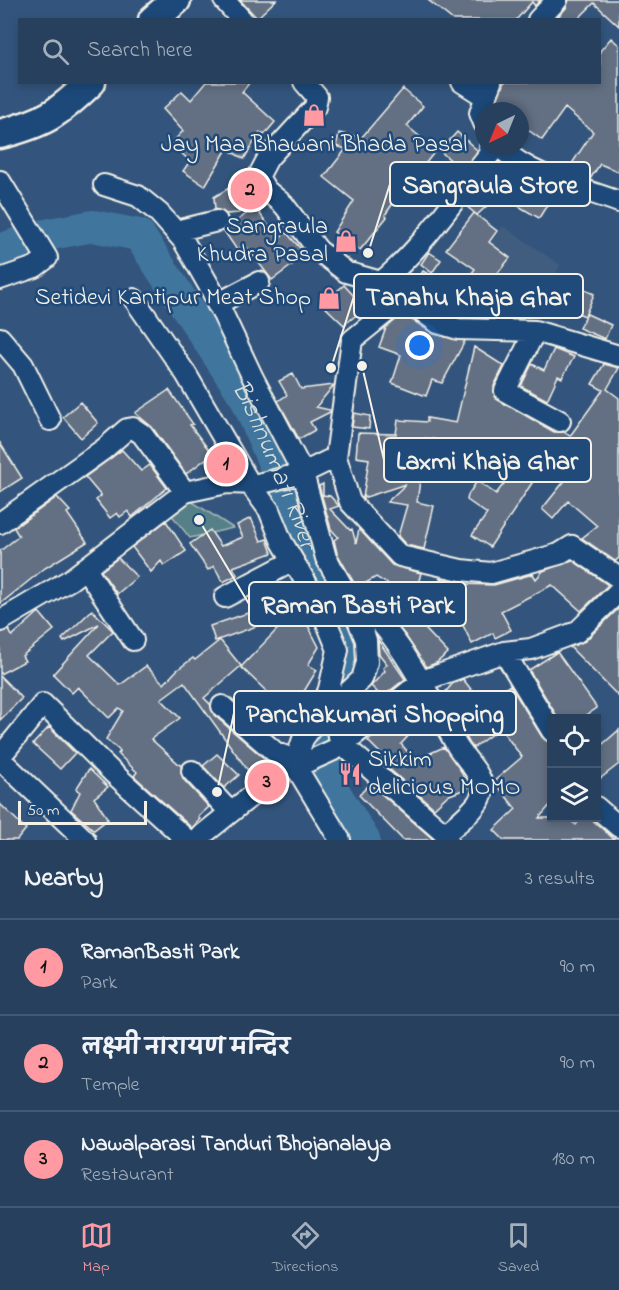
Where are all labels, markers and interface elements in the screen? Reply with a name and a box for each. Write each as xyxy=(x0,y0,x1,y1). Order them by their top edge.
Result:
search box xyxy=(18,18,601,84)
icon: search xyxy=(39,35,72,68)
text: Search here xyxy=(87,35,192,67)
shop icon: Jay Maa Bhawani Bhada Pasal xyxy=(301,102,327,128)
north arrow xyxy=(475,102,529,156)
place label: Jay Maa Bhawani Bhada Pasal xyxy=(161,128,467,164)
callout: Sangraula Store xyxy=(390,162,590,206)
pin: 2 xyxy=(230,168,270,213)
text: Sangraula Store xyxy=(402,168,579,207)
place label: Sangraula Khudra Pasal xyxy=(197,210,328,273)
shop icon: Sangraula Khudra Pasal xyxy=(333,228,359,254)
callout: Tanahu Khaja Ghar xyxy=(354,274,583,318)
text: Tanahu Khaja Ghar xyxy=(366,280,571,318)
place label: Setidevi Kantipur Meat Shop xyxy=(35,281,311,316)
shop icon: Setidevi Kantipur Meat Shop xyxy=(316,285,342,311)
your location xyxy=(405,331,434,360)
water label: Bishnumati River xyxy=(221,374,326,556)
callout: Laxmi Khaja Ghar xyxy=(384,438,591,482)
pin: 1 xyxy=(206,442,246,486)
text: Laxmi Khaja Ghar xyxy=(396,444,579,482)
callout: Raman Basti Park xyxy=(249,582,466,626)
text: Raman Basti Park xyxy=(261,588,455,626)
callout: Panchakumari Shopping xyxy=(234,691,516,735)
text: Panchakumari Shopping xyxy=(246,697,504,736)
map controls xyxy=(547,714,601,822)
button: locate xyxy=(547,714,601,768)
place label: Sikkim delicious MOMO xyxy=(368,743,521,806)
pin: 3 xyxy=(248,760,286,804)
restaurant icon: Sikkim delicious MOMO xyxy=(337,761,363,787)
button: layers xyxy=(547,768,601,822)
scale bar xyxy=(18,798,147,826)
text: 50 m xyxy=(27,799,59,823)
text: Nearby xyxy=(24,860,103,898)
text: 3 results xyxy=(525,865,595,894)
text: RamanBasti Park xyxy=(81,937,239,969)
text: 1 xyxy=(40,953,47,982)
text: 90 m xyxy=(560,953,595,982)
text: Park xyxy=(81,969,117,998)
text: लक्ष्मी नारायण मन्दिर xyxy=(81,1033,290,1065)
text: 2 xyxy=(39,1049,48,1078)
text: 90 m xyxy=(560,1049,595,1078)
text: Temple xyxy=(81,1071,140,1100)
text: Nawalparasi Tanduri Bhojanalaya xyxy=(81,1129,391,1161)
text: 3 xyxy=(39,1145,48,1174)
text: 180 m xyxy=(552,1145,595,1174)
text: Restaurant xyxy=(81,1161,174,1190)
tab: Map xyxy=(80,1219,113,1279)
tab: Directions xyxy=(272,1219,338,1279)
tab: Saved xyxy=(498,1219,539,1279)

